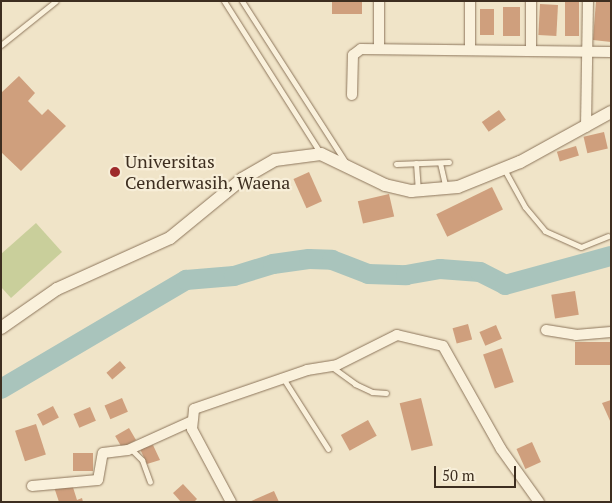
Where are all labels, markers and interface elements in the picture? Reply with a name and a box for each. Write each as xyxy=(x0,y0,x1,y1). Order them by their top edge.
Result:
place label: Universitas Cenderwasih, Waena xyxy=(125,151,291,193)
marker: Universitas Cenderwasih, Waena xyxy=(109,166,121,178)
scale bar xyxy=(437,456,520,488)
text: 50 m xyxy=(442,465,475,485)

